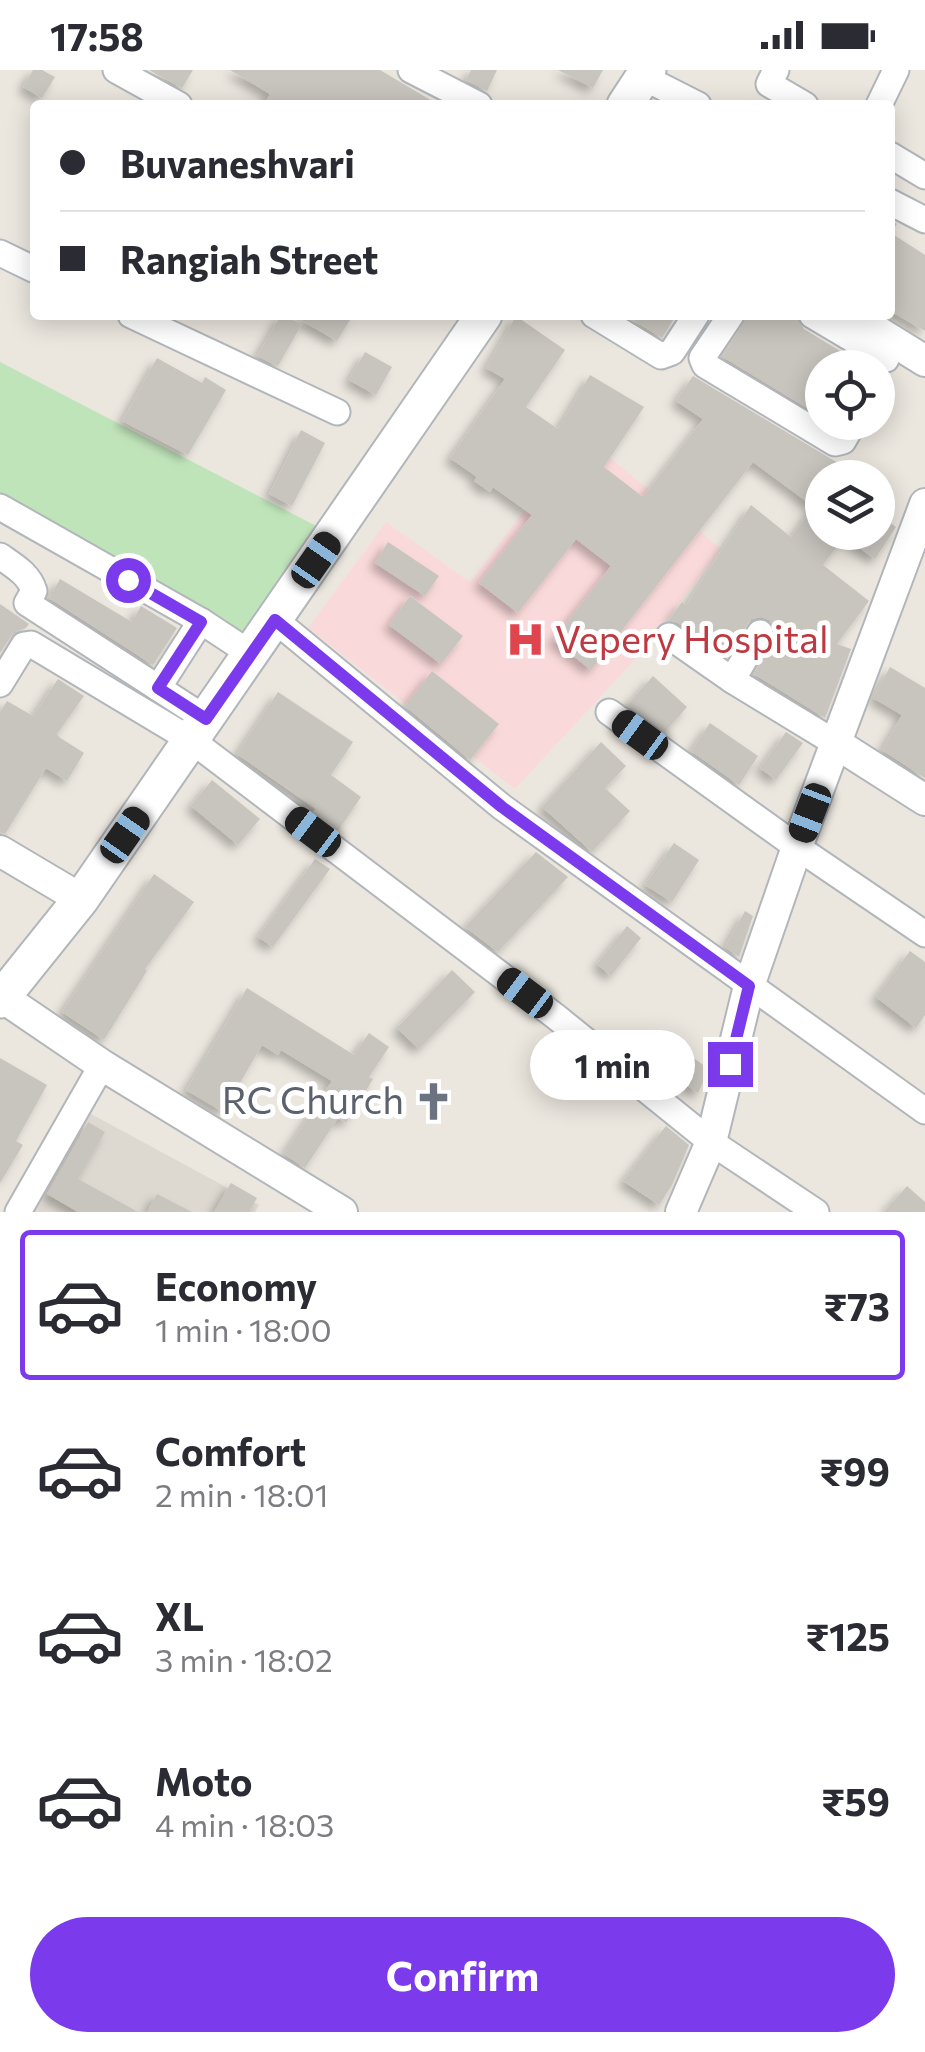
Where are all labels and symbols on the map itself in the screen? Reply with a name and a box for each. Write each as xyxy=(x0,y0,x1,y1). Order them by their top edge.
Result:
car xyxy=(287,527,345,593)
route start xyxy=(106,558,151,603)
place label: Vepery Hospital xyxy=(555,614,829,661)
hospital icon: Vepery Hospital xyxy=(504,619,546,661)
car xyxy=(607,705,673,765)
car xyxy=(785,780,835,846)
car xyxy=(96,802,154,868)
car xyxy=(280,802,346,862)
car xyxy=(492,963,558,1023)
callout: 1 min xyxy=(530,1029,695,1099)
route end xyxy=(708,1042,753,1087)
place label: RC Church xyxy=(222,1075,404,1122)
church icon: RC Church xyxy=(413,1080,455,1122)

